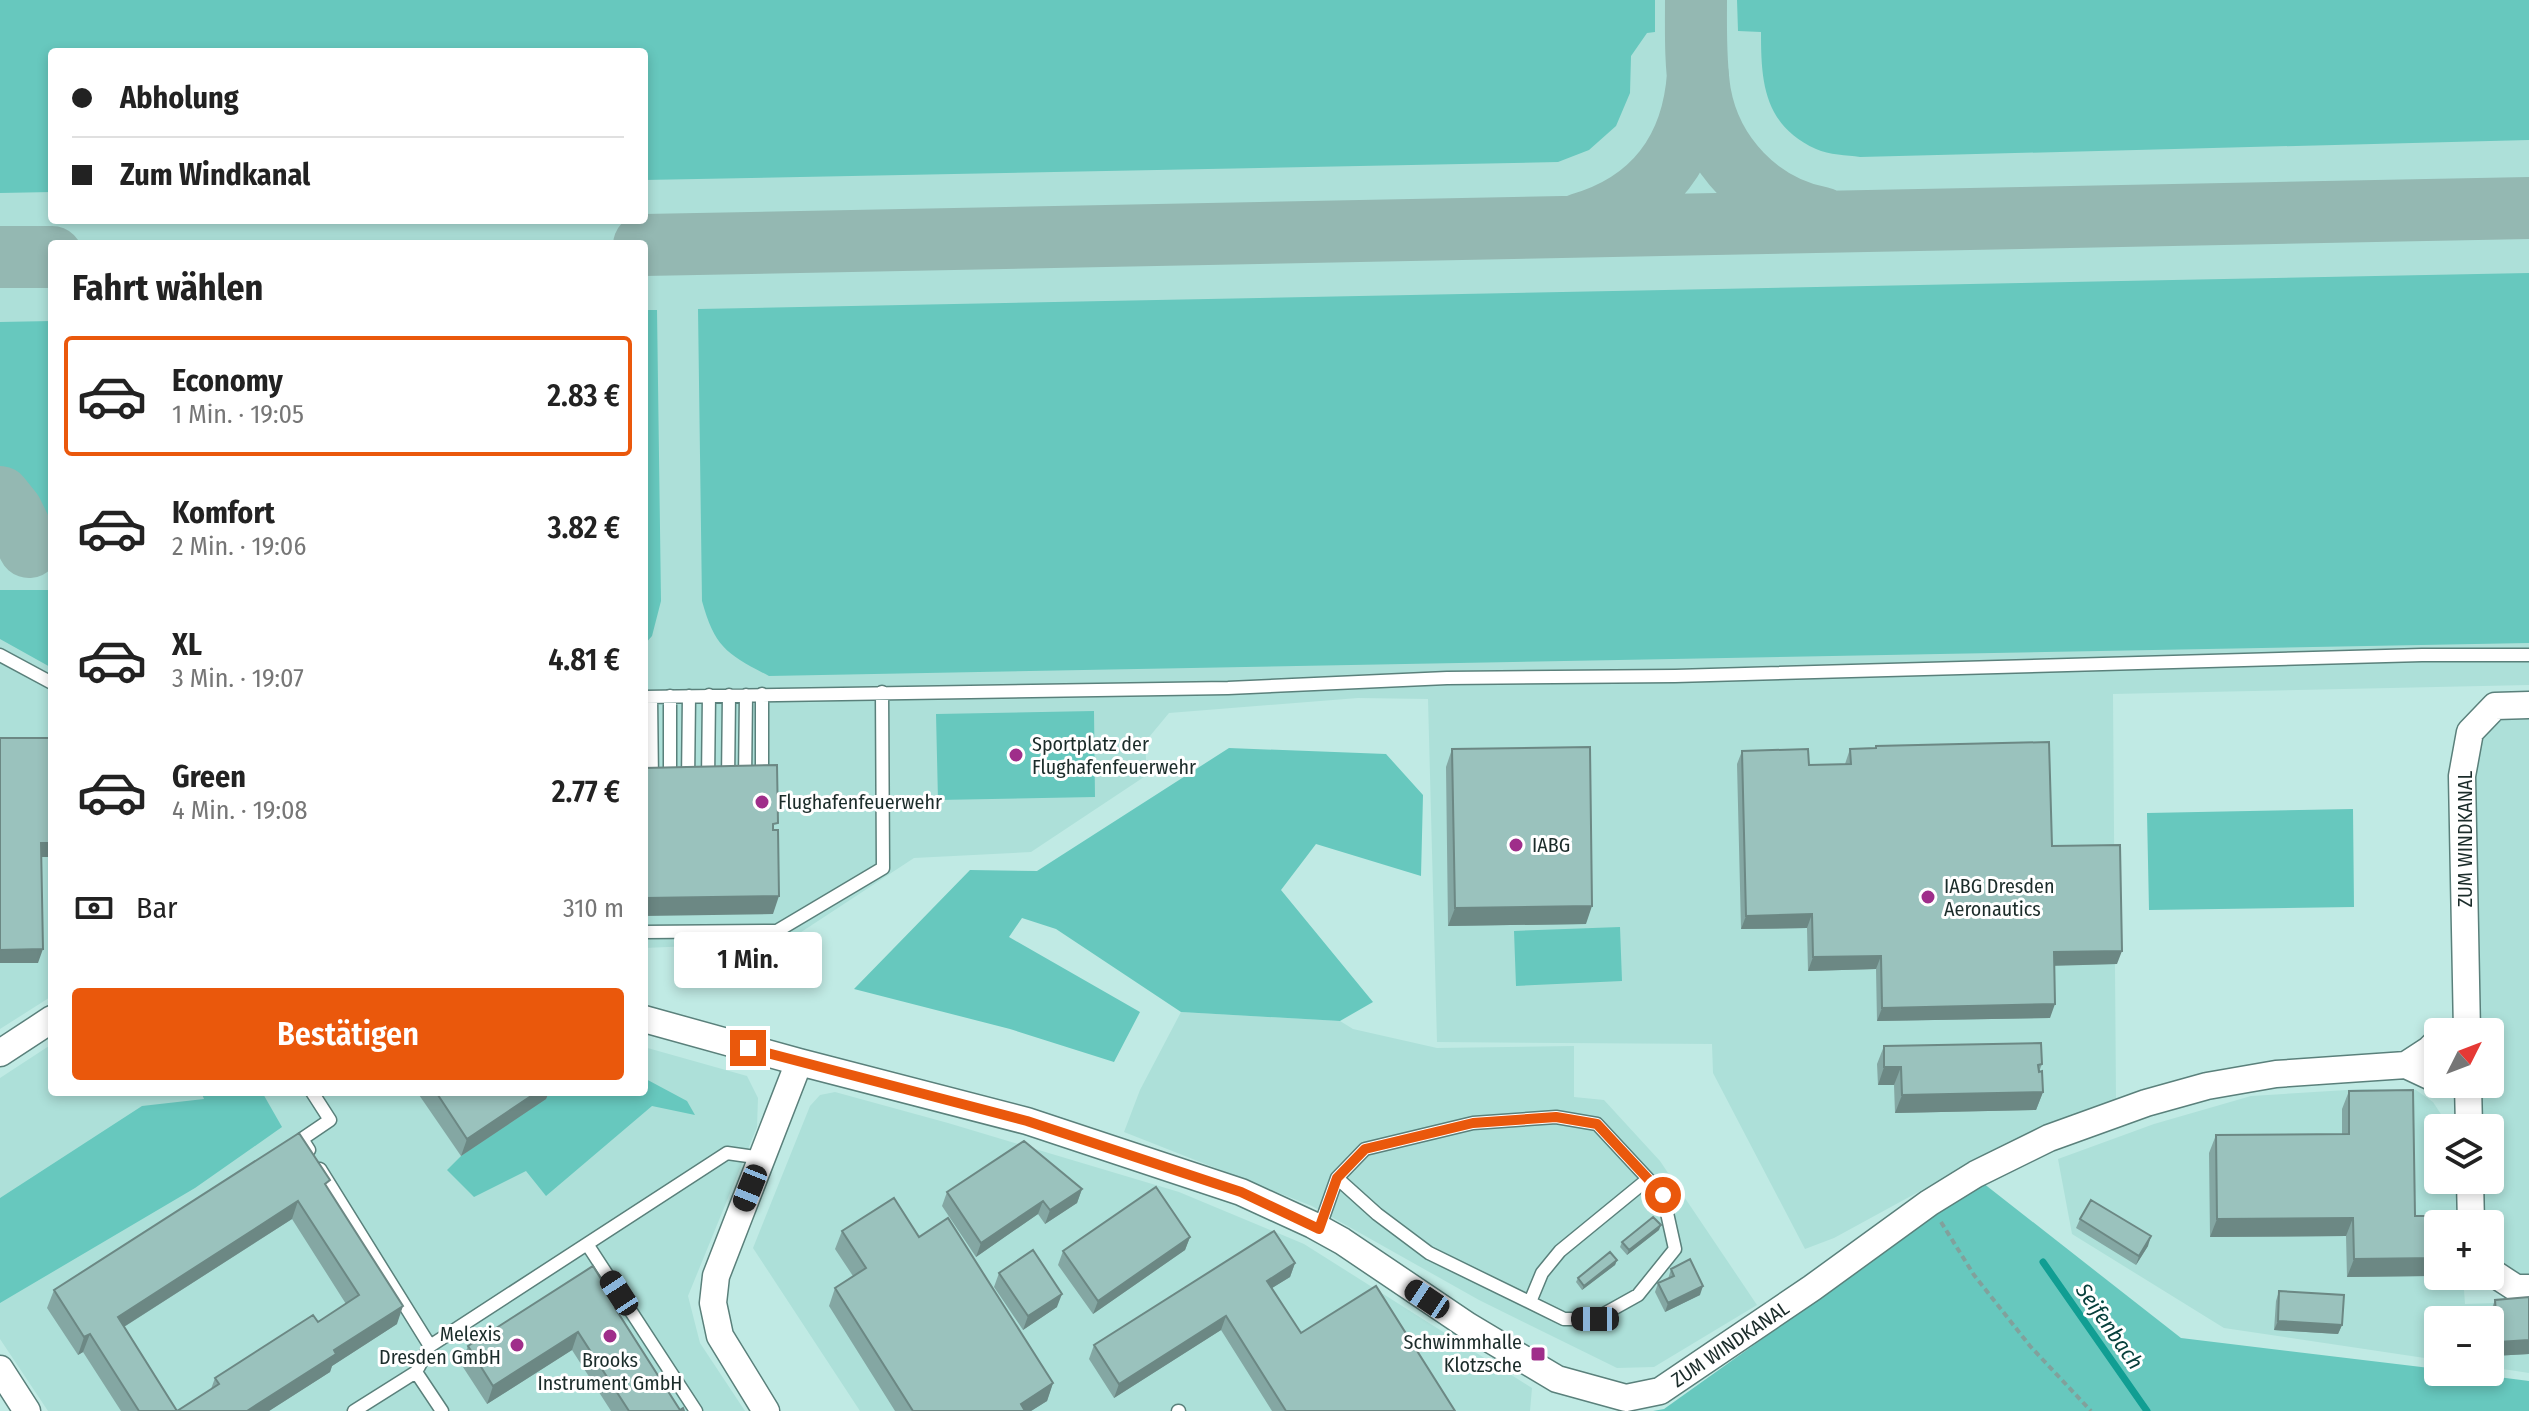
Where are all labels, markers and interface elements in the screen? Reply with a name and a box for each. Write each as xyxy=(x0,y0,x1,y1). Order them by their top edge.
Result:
text: Abholung xyxy=(120,80,239,116)
text: Zum Windkanal xyxy=(120,157,310,193)
text: Fahrt wählen xyxy=(72,266,263,310)
icon: car xyxy=(76,360,148,432)
text: Economy xyxy=(172,363,283,399)
text: 2.83 € xyxy=(547,378,620,414)
text: 1 Min. · 19:05 xyxy=(172,399,304,430)
icon: car xyxy=(76,492,148,564)
text: Komfort xyxy=(172,495,275,531)
text: 3.82 € xyxy=(547,510,620,546)
text: 2 Min. · 19:06 xyxy=(172,531,306,562)
icon: car xyxy=(76,624,148,696)
text: XL xyxy=(172,627,202,663)
text: 4.81 € xyxy=(548,642,620,678)
text: 3 Min. · 19:07 xyxy=(172,663,304,694)
place label: Sportplatz der Flughafenfeuerwehr xyxy=(1032,732,1196,779)
marker: Sportplatz der Flughafenfeuerwehr xyxy=(1007,746,1025,764)
icon: car xyxy=(76,756,148,828)
text: Green xyxy=(172,759,246,795)
street label: ZUM WINDKANAL xyxy=(2453,771,2477,907)
text: 2.77 € xyxy=(552,774,620,810)
place label: Flughafenfeuerwehr xyxy=(778,790,942,814)
marker: Flughafenfeuerwehr xyxy=(753,793,771,811)
text: 4 Min. · 19:08 xyxy=(172,795,308,826)
place label: IABG xyxy=(1532,833,1570,857)
marker: IABG xyxy=(1507,836,1525,854)
place label: IABG Dresden Aeronautics xyxy=(1944,874,2054,921)
icon: cash xyxy=(72,886,116,930)
marker: IABG Dresden Aeronautics xyxy=(1919,888,1937,906)
text: Bar xyxy=(136,890,178,926)
text: 310 m xyxy=(563,893,624,924)
callout: 1 Min. xyxy=(674,932,822,988)
text: 1 Min. xyxy=(717,944,779,975)
button: Bestätigen xyxy=(72,988,624,1080)
north arrow xyxy=(2424,1018,2504,1098)
map controls xyxy=(2424,1018,2504,1386)
route end xyxy=(730,1030,766,1066)
button: layers xyxy=(2424,1114,2504,1194)
car xyxy=(730,1161,770,1215)
route start xyxy=(1645,1177,1681,1213)
button: + xyxy=(2424,1210,2504,1290)
car xyxy=(596,1266,642,1320)
car xyxy=(1400,1276,1454,1322)
water label: Seifenbach xyxy=(2070,1277,2149,1375)
street label: ZUM WINDKANAL xyxy=(1667,1296,1793,1392)
button: − xyxy=(2424,1306,2504,1386)
car xyxy=(1571,1307,1619,1331)
place label: Melexis Dresden GmbH xyxy=(379,1322,501,1369)
marker: Brooks Instrument GmbH xyxy=(601,1327,619,1345)
place label: Schwimmhalle Klotzsche xyxy=(1404,1330,1522,1377)
marker: Melexis Dresden GmbH xyxy=(508,1336,526,1354)
marker: Schwimmhalle Klotzsche xyxy=(1529,1345,1547,1363)
place label: Brooks Instrument GmbH xyxy=(538,1348,682,1395)

